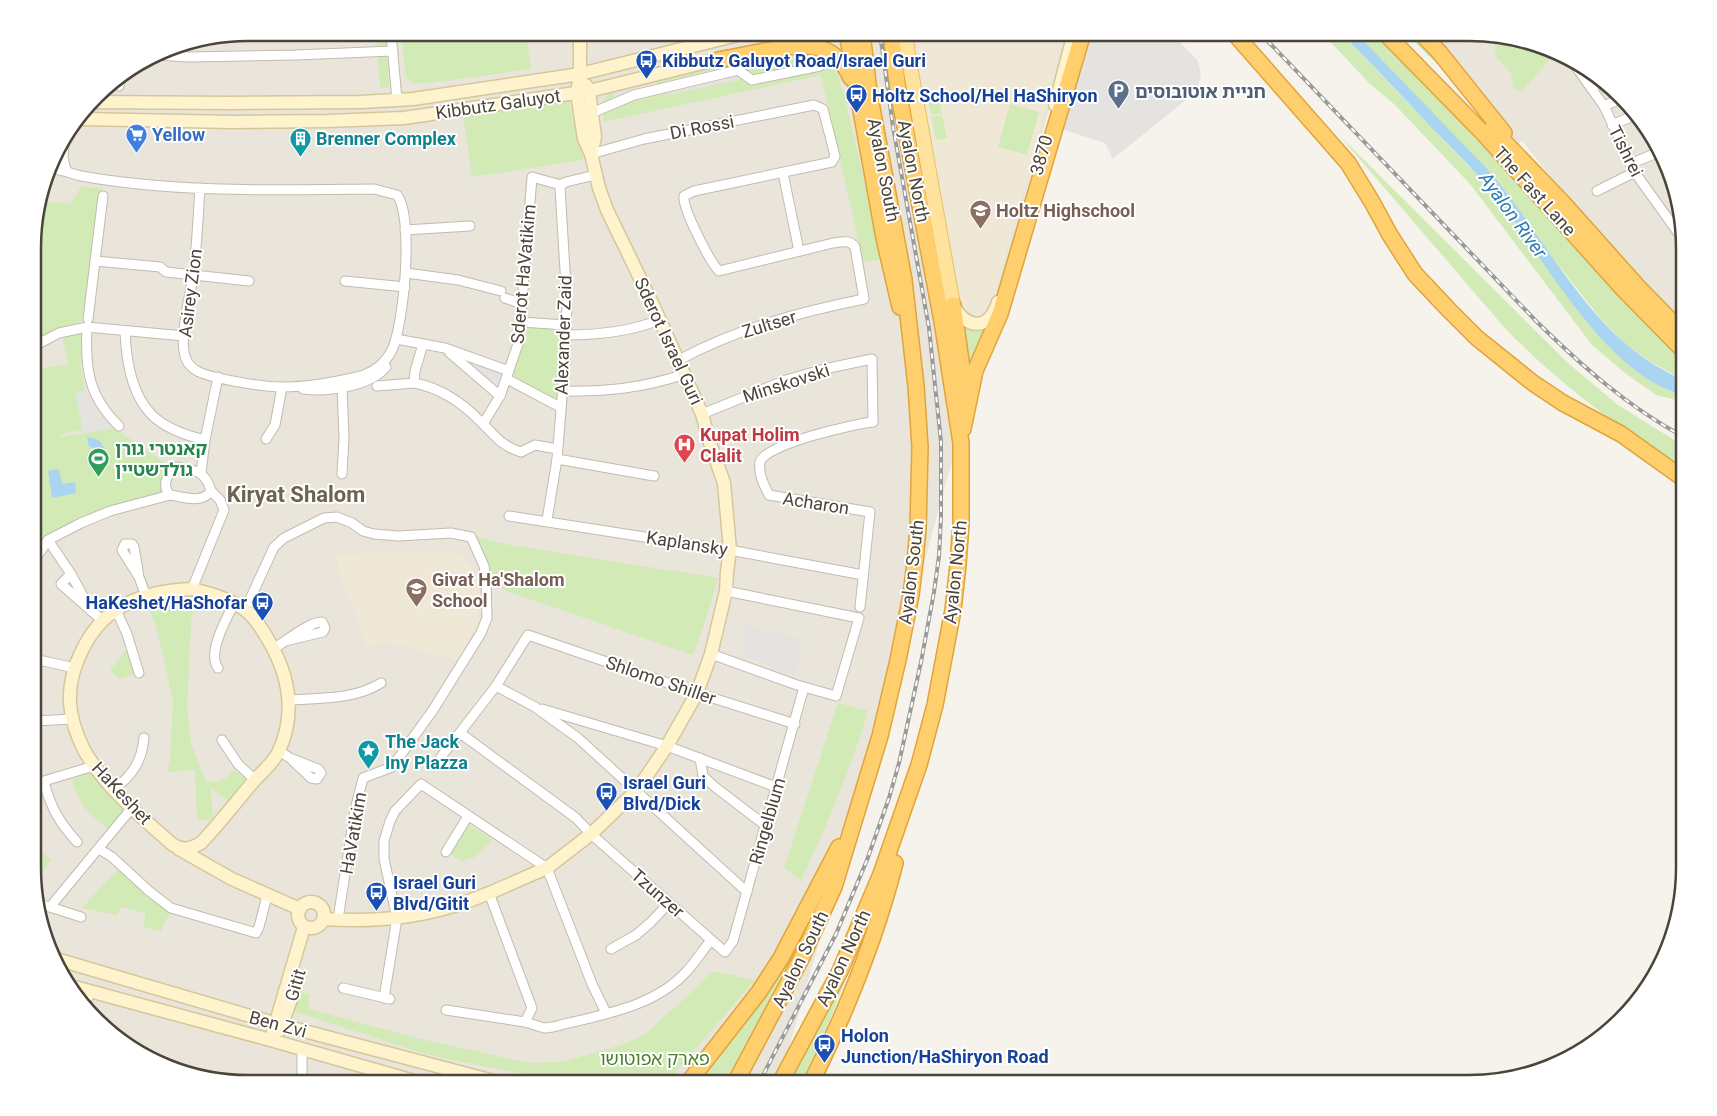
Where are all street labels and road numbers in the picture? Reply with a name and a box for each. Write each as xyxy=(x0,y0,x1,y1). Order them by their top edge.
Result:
street label: Kibbutz Galuyot xyxy=(434,85,562,123)
street label: Di Rossi xyxy=(668,110,736,144)
street label: Ayalon South xyxy=(864,116,904,224)
street label: Ayalon North xyxy=(894,118,934,224)
street label: Tishrei xyxy=(1604,122,1648,180)
street label: 3870 xyxy=(1025,133,1057,177)
street label: The Fast Lane xyxy=(1489,142,1581,240)
street label: Sderot HaVatikim xyxy=(506,203,540,345)
street label: Asirey Zion xyxy=(174,247,206,339)
street label: Sderot Israel Guri xyxy=(630,274,708,408)
street label: Alexander Zaid xyxy=(550,275,576,395)
street label: Zultser xyxy=(739,306,799,342)
street label: Minskovski xyxy=(740,359,832,407)
street label: Acharon xyxy=(781,487,851,519)
street label: Ayalon South xyxy=(894,519,928,625)
street label: Ayalon North xyxy=(939,519,971,625)
street label: Kaplansky xyxy=(645,526,730,560)
street label: Shlomo Shiller xyxy=(603,651,719,709)
street label: HaKeshet xyxy=(88,757,156,829)
street label: Ringelblum xyxy=(745,775,789,867)
street label: HaVatikim xyxy=(335,790,371,876)
street label: Tzunzer xyxy=(627,864,689,922)
street label: Ayalon North xyxy=(812,906,874,1010)
street label: Ayalon South xyxy=(768,907,832,1011)
street label: Gitit xyxy=(280,966,310,1004)
street label: Ben Zvi xyxy=(247,1006,309,1042)

